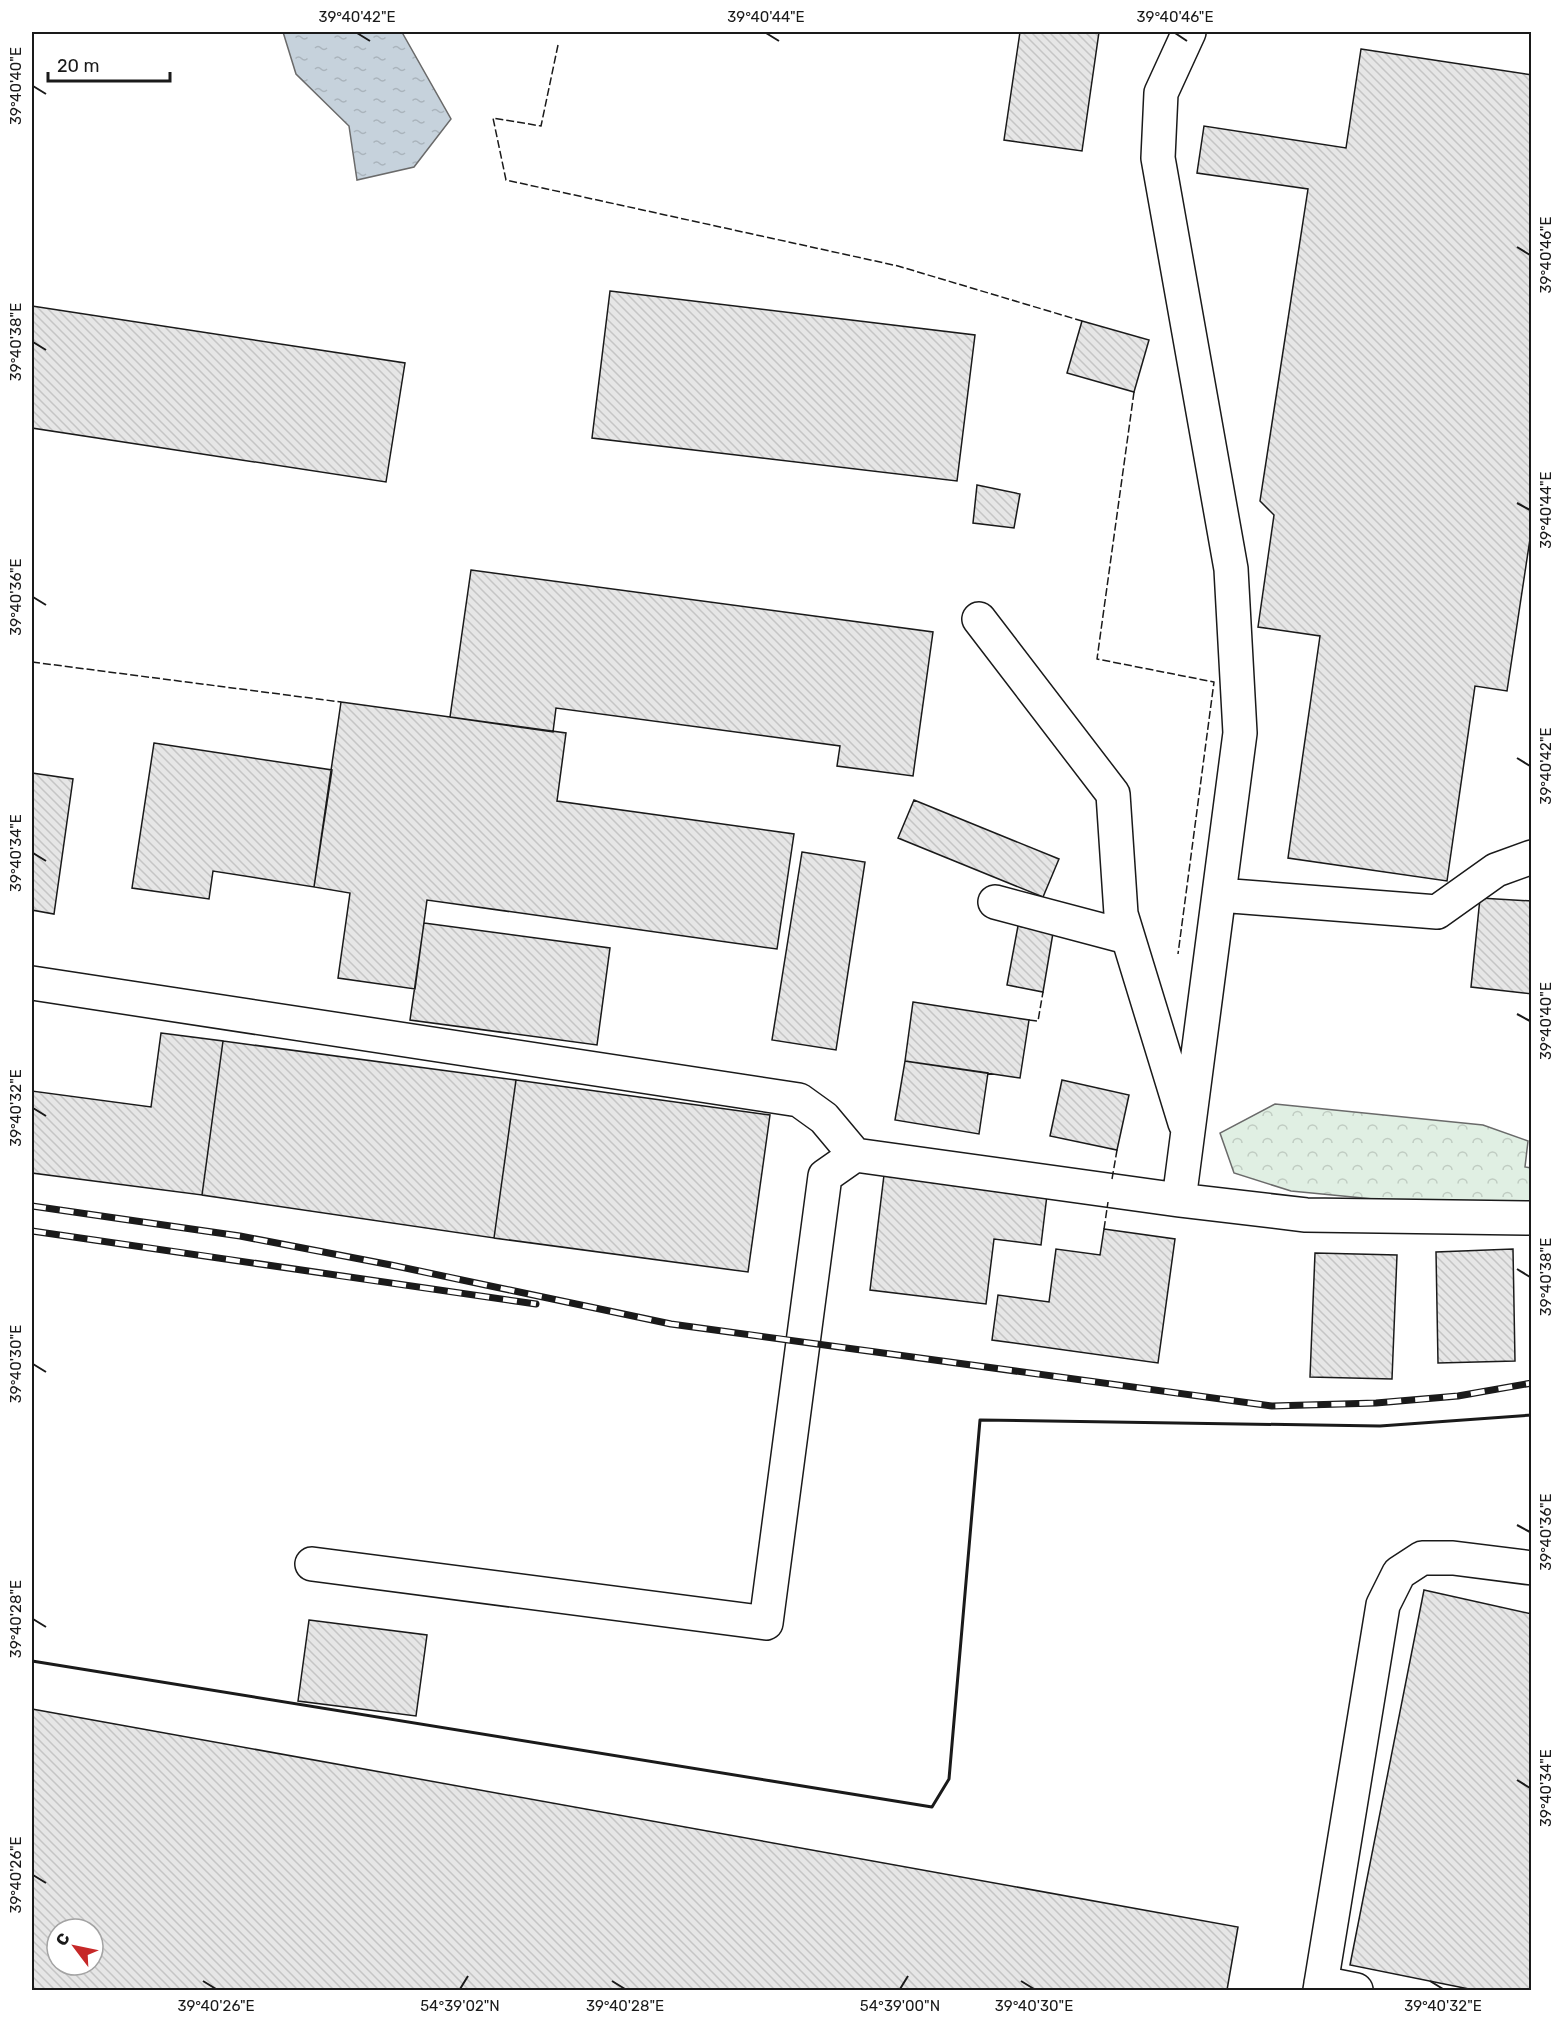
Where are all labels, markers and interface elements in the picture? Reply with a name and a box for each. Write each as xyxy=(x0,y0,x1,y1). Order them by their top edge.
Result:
text: 39°40'42"E xyxy=(318,8,396,26)
text: 39°40'44"E xyxy=(727,8,805,26)
text: 39°40'46"E xyxy=(1137,8,1213,26)
scale bar xyxy=(48,45,170,83)
text: 39°40'40"E xyxy=(7,47,25,125)
text: 20 m xyxy=(57,55,99,77)
text: 39°40'46"E xyxy=(1537,217,1555,293)
text: 39°40'38"E xyxy=(7,303,25,381)
text: 39°40'44"E xyxy=(1537,471,1555,549)
text: 39°40'36"E xyxy=(7,558,25,636)
text: 39°40'42"E xyxy=(1537,727,1555,805)
text: 39°40'34"E xyxy=(7,814,25,892)
text: 39°40'40"E xyxy=(1537,982,1555,1060)
text: 39°40'32"E xyxy=(7,1069,25,1147)
text: 39°40'38"E xyxy=(1537,1238,1555,1316)
text: 39°40'30"E xyxy=(7,1325,25,1403)
text: 39°40'36"E xyxy=(1537,1493,1555,1571)
text: 39°40'28"E xyxy=(7,1580,25,1658)
text: 39°40'34"E xyxy=(1537,1749,1555,1827)
text: 39°40'26"E xyxy=(7,1836,25,1914)
north arrow xyxy=(45,1917,105,1977)
text: С xyxy=(52,1930,74,1949)
text: 39°40'26"E xyxy=(177,1997,255,2015)
text: 54°39'02"N xyxy=(420,1997,500,2015)
text: 39°40'28"E xyxy=(586,1997,664,2015)
text: 54°39'00"N xyxy=(860,1997,940,2015)
text: 39°40'30"E xyxy=(995,1997,1073,2015)
text: 39°40'32"E xyxy=(1404,1997,1482,2015)

